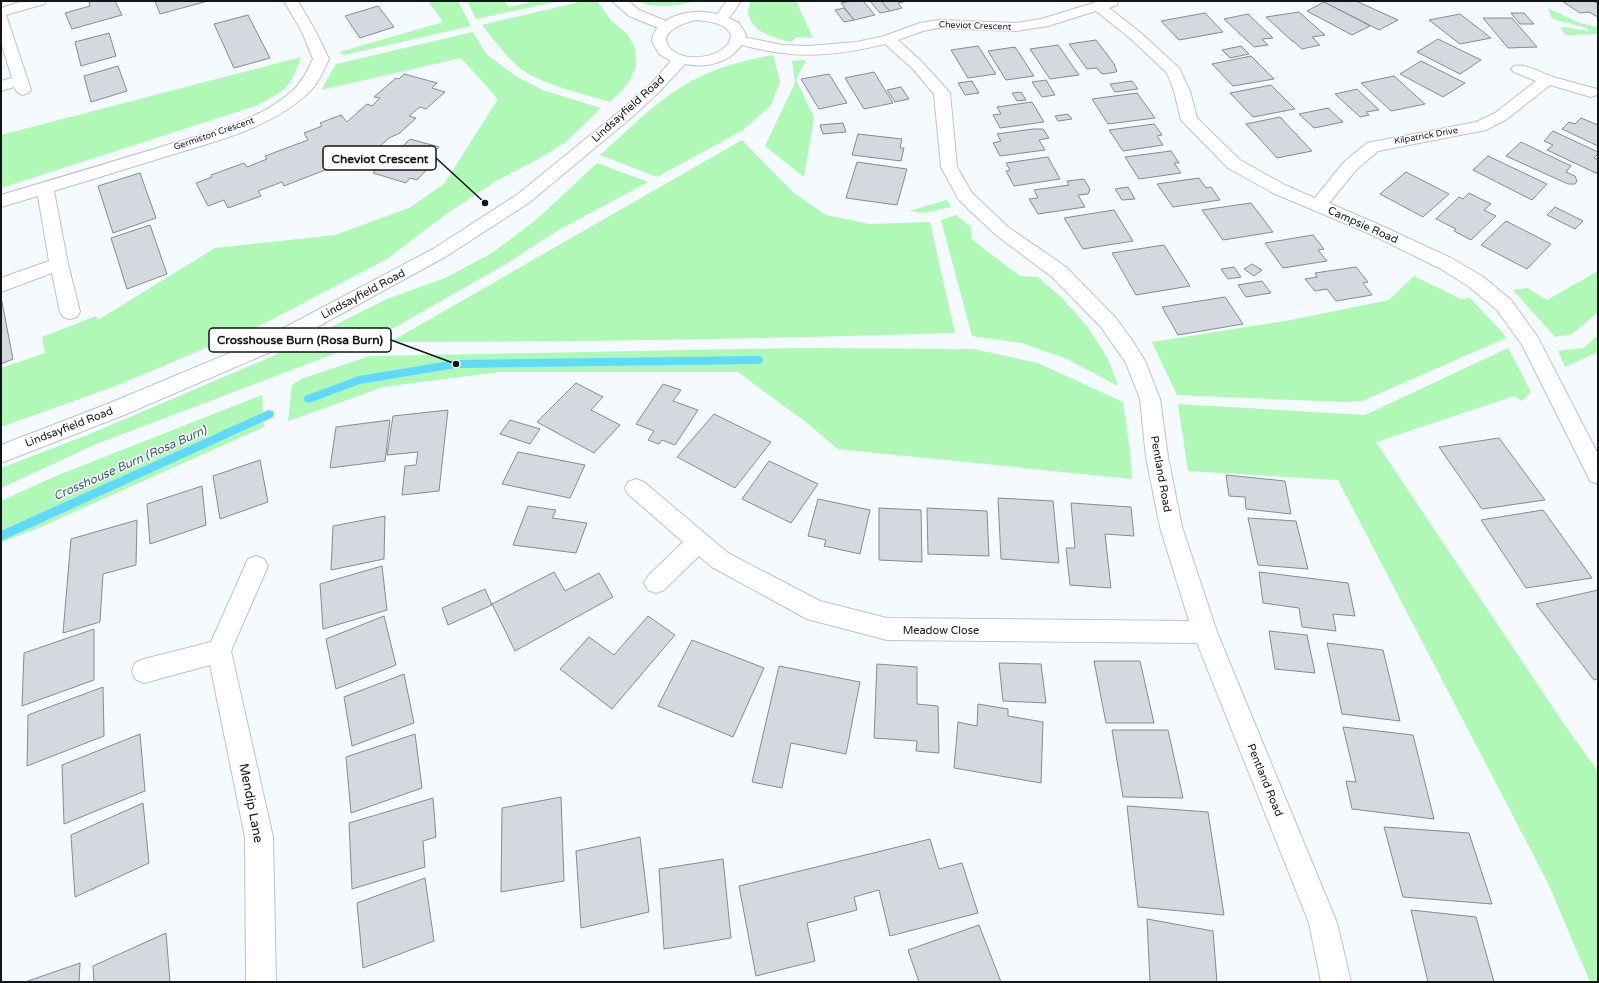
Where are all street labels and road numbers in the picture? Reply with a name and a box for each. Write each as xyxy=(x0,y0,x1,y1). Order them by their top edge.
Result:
street label: Cheviot Crescent xyxy=(939,19,1012,33)
street label: Lindsayfield Road xyxy=(589,73,667,145)
street label: Germiston Crescent xyxy=(172,115,256,153)
street label: Kilpatrick Drive xyxy=(1393,125,1459,147)
street label: Campsie Road xyxy=(1326,204,1400,246)
street label: Lindsayfield Road xyxy=(319,266,407,322)
street label: Lindsayfield Road xyxy=(23,404,115,450)
street label: Pentland Road xyxy=(1148,435,1174,513)
street label: Meadow Close xyxy=(903,624,979,637)
street label: Pentland Road xyxy=(1244,742,1286,818)
street label: Mendip Lane xyxy=(235,762,267,844)

